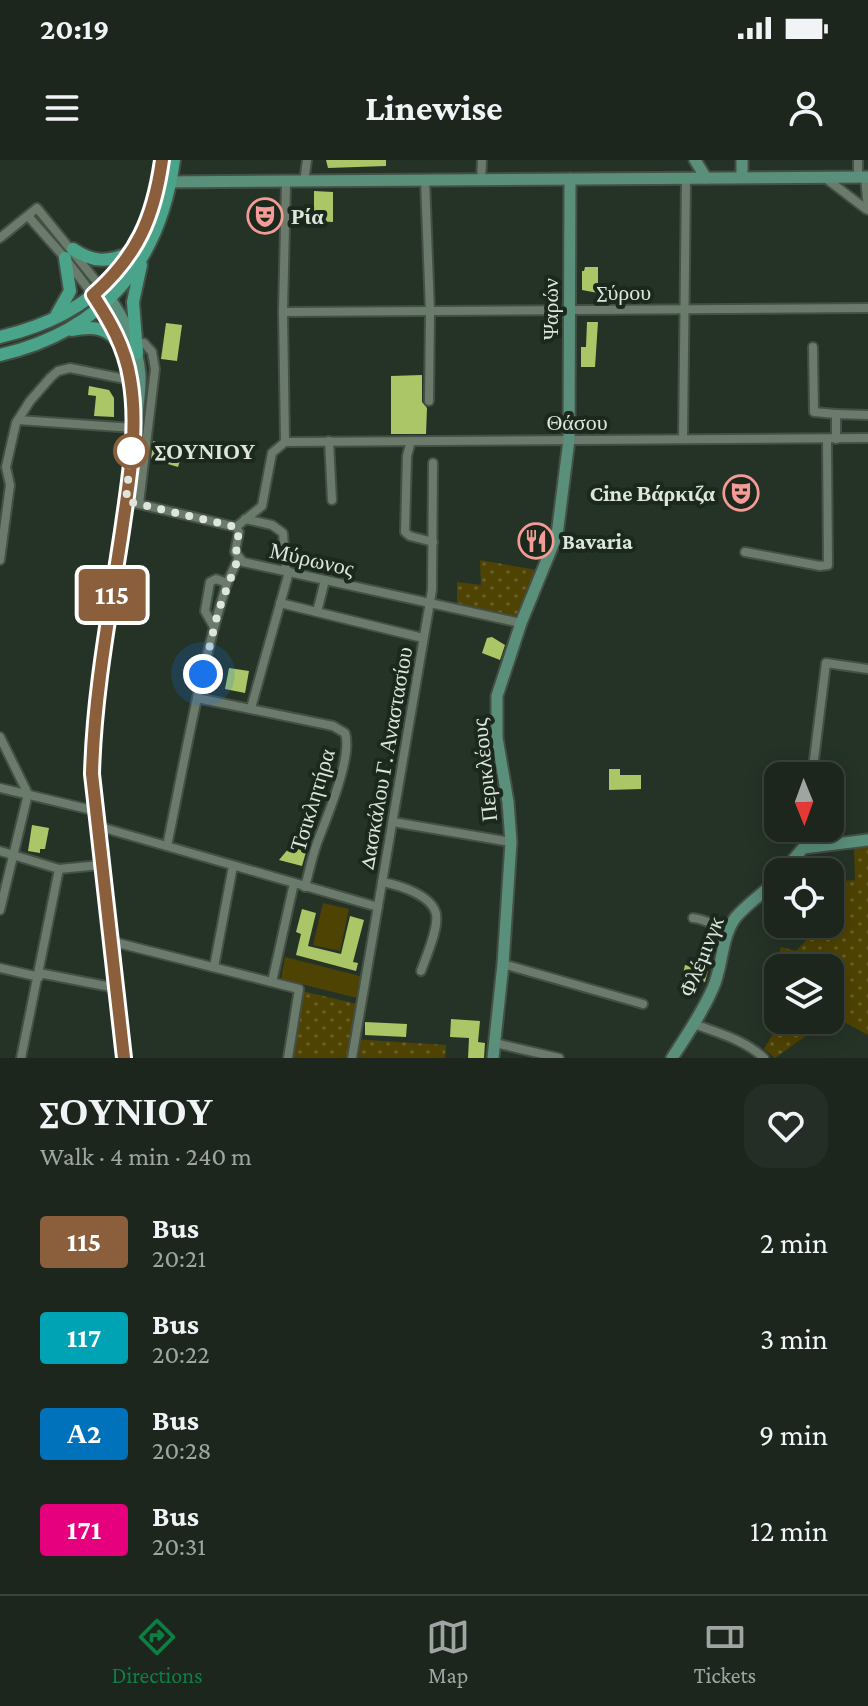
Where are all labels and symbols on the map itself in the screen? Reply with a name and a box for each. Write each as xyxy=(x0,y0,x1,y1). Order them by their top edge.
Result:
theatre icon: Ρία xyxy=(246,197,284,235)
place label: Ρία xyxy=(291,204,324,229)
street label: Ψαρών xyxy=(538,278,563,340)
street label: Σύρου xyxy=(597,280,651,305)
street label: Θάσου xyxy=(546,410,608,435)
marker: ΣΟΥΝΙΟΥ xyxy=(114,434,148,468)
place label: ΣΟΥΝΙΟΥ xyxy=(155,439,255,464)
theatre icon: Cine Βάρκιζα xyxy=(722,474,760,512)
place label: Cine Βάρκιζα xyxy=(590,481,716,506)
restaurant icon: Bavaria xyxy=(517,522,555,560)
place label: Bavaria xyxy=(562,529,633,554)
street label: Μύρωνος xyxy=(267,538,357,581)
line badge: 115 xyxy=(66,569,158,621)
street label: Δασκάλου Γ. Αναστασίου xyxy=(354,645,417,871)
your location xyxy=(183,654,223,694)
street label: Περικλέους xyxy=(467,717,502,823)
street label: Τσικλητήρα xyxy=(285,746,340,854)
north arrow xyxy=(764,762,844,842)
street label: Φλέμινγκ xyxy=(674,912,729,1000)

